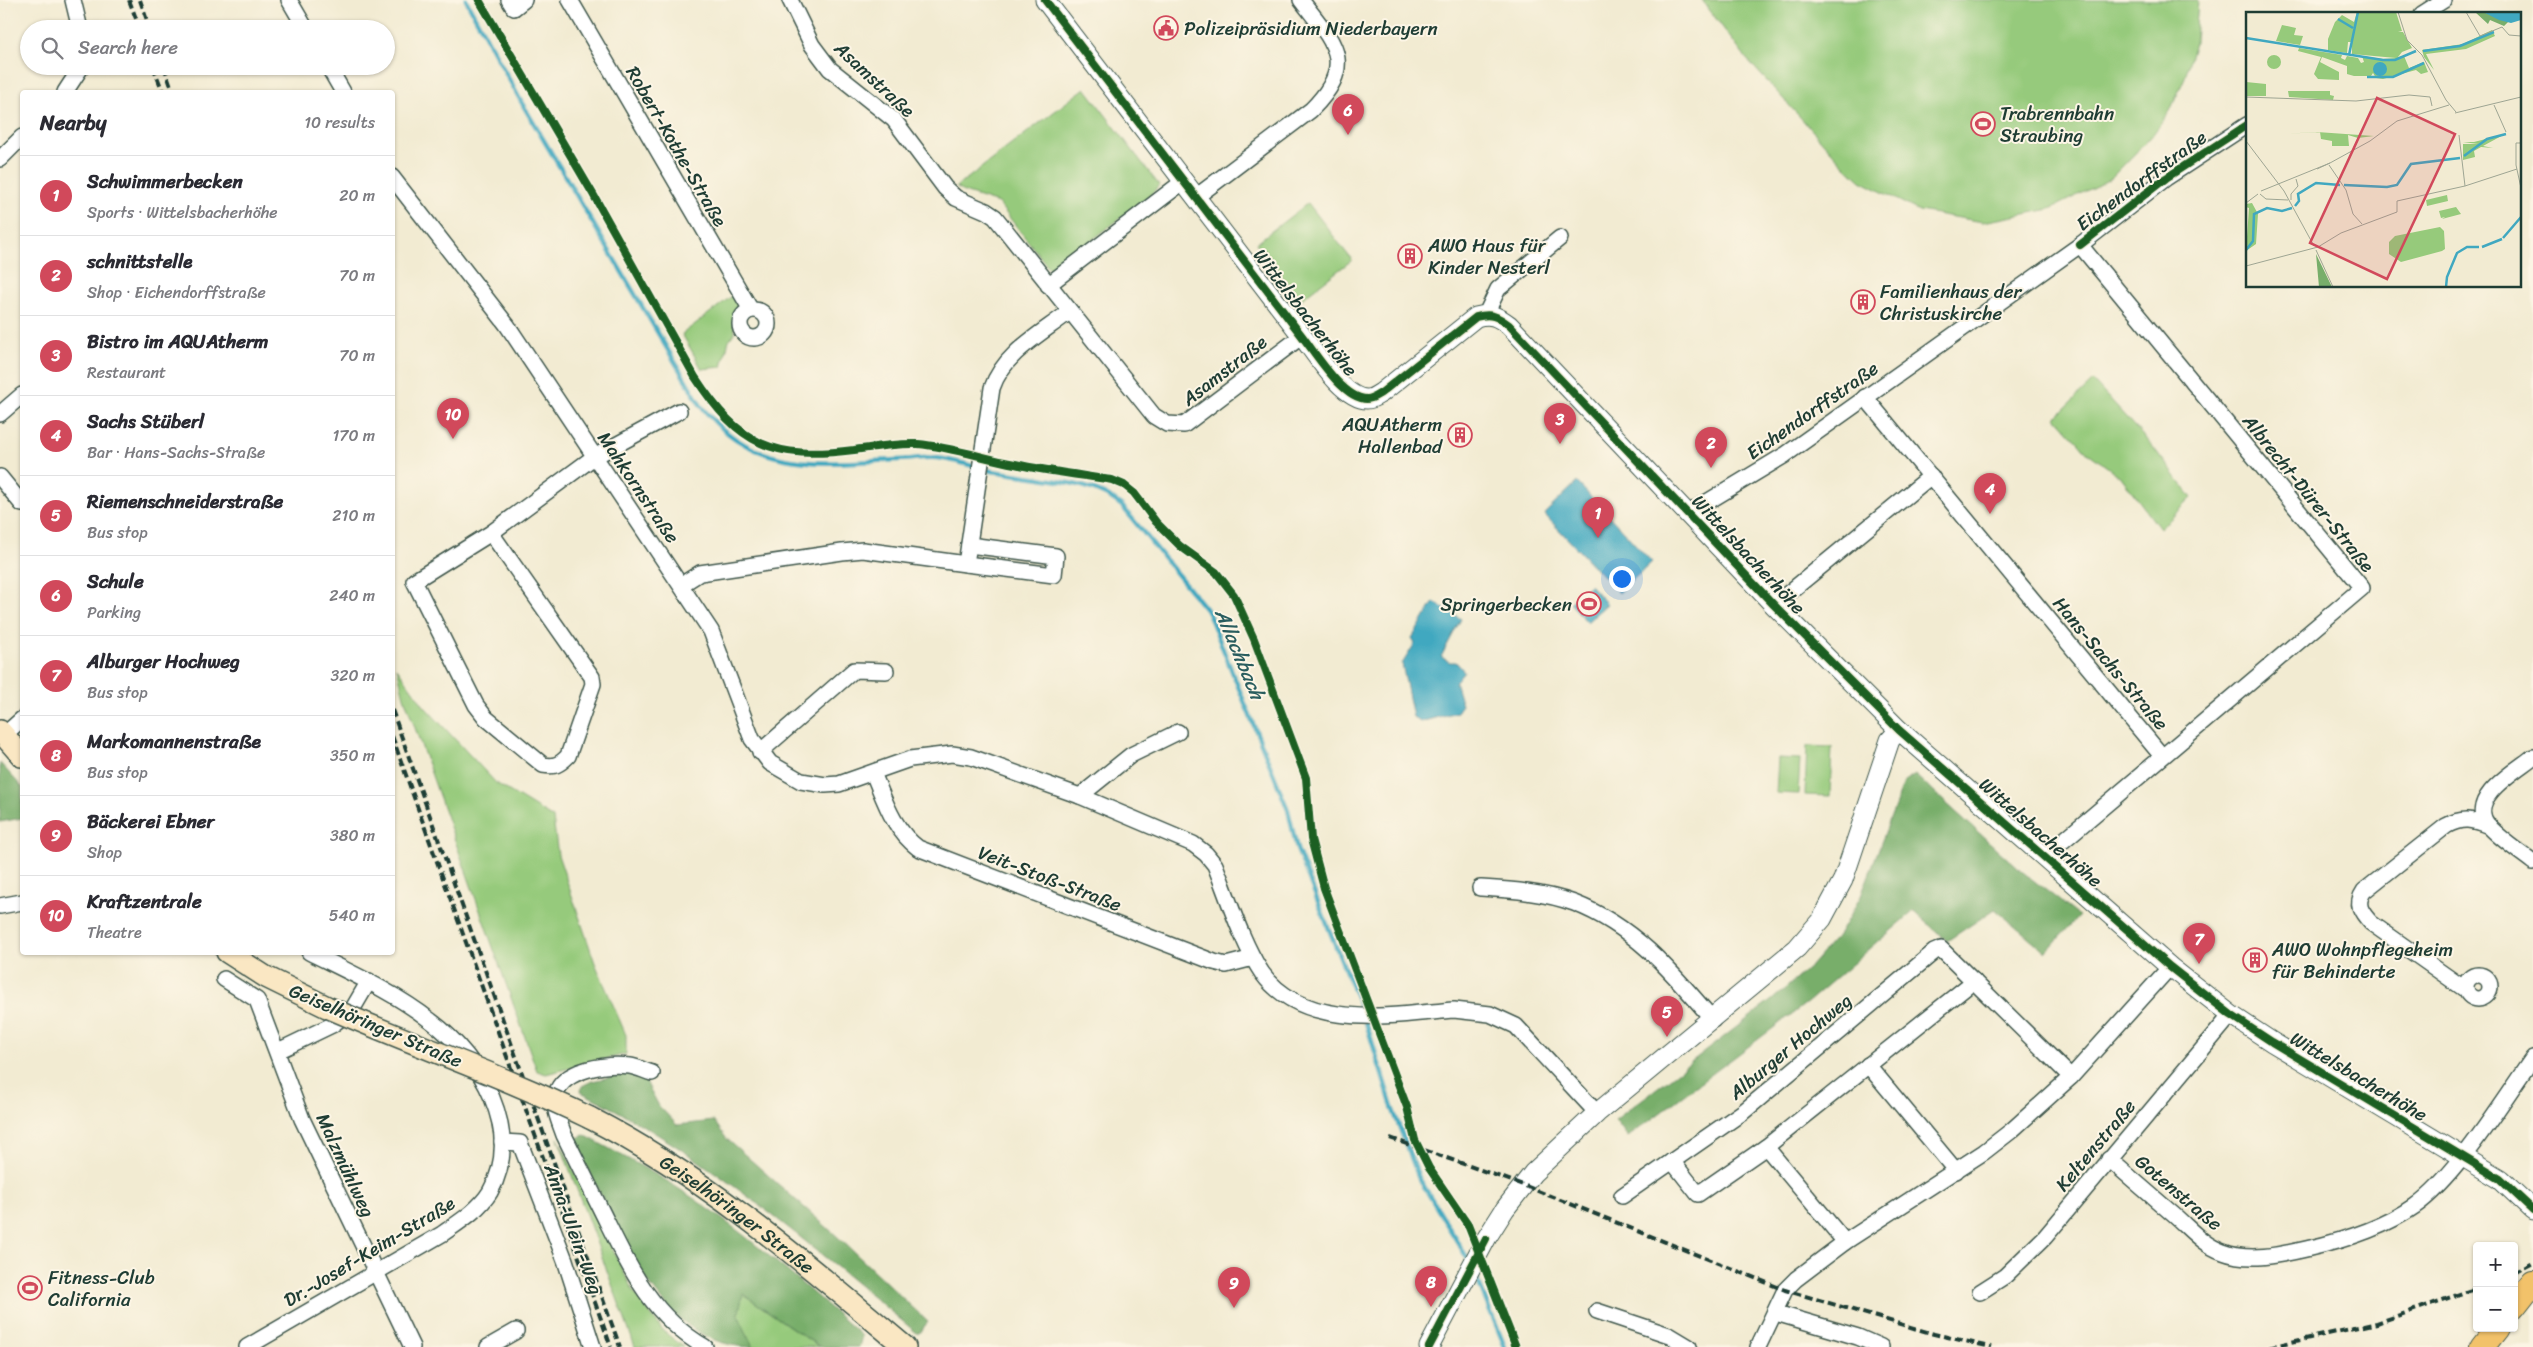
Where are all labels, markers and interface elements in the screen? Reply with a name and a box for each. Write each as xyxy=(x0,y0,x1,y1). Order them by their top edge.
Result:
place label: Polizeipräsidium Niederbayern xyxy=(1184,12,1438,45)
inset map xyxy=(2246,12,2520,288)
public building icon: Polizeipräsidium Niederbayern xyxy=(1153,15,1179,41)
search box xyxy=(20,20,395,75)
text: Search here xyxy=(78,31,178,64)
street label: Asamstraße xyxy=(826,32,923,126)
icon: search xyxy=(38,34,66,62)
street label: Robert-Kothe-Straße xyxy=(617,59,736,233)
pin: 6 xyxy=(1332,94,1364,135)
place label: Trabrennbahn Straubing xyxy=(2000,97,2114,152)
text: Nearby xyxy=(40,104,106,142)
text: 10 results xyxy=(304,108,375,137)
sports icon: Trabrennbahn Straubing xyxy=(1970,111,1996,137)
street label: Eichendorffstraße xyxy=(2069,121,2214,239)
text: Schwimmerbecken xyxy=(87,165,243,198)
text: 1 xyxy=(53,181,59,210)
text: 20 m xyxy=(339,181,375,210)
text: Sports · Wittelsbacherhöhe xyxy=(87,198,278,227)
place label: AWO Haus für Kinder Nesterl xyxy=(1427,229,1550,284)
street label: Wittelsbacherhöhe xyxy=(1245,241,1367,384)
building icon: AWO Haus für Kinder Nesterl xyxy=(1397,243,1423,269)
text: schnittstelle xyxy=(87,245,193,278)
text: 2 xyxy=(51,261,61,290)
text: 70 m xyxy=(339,261,375,290)
place label: Familienhaus der Christuskirche xyxy=(1880,275,2023,330)
text: Shop · Eichendorffstraße xyxy=(87,278,266,307)
building icon: Familienhaus der Christuskirche xyxy=(1850,289,1876,315)
text: Bistro im AQUAtherm xyxy=(87,325,268,358)
street label: Asamstraße xyxy=(1174,326,1274,415)
text: 3 xyxy=(52,341,60,370)
text: 70 m xyxy=(339,341,375,370)
street label: Eichendorffstraße xyxy=(1739,352,1886,469)
text: Restaurant xyxy=(87,358,166,387)
pin: 10 xyxy=(437,398,469,439)
pin: 3 xyxy=(1544,403,1576,444)
text: Sachs Stüberl xyxy=(87,405,204,438)
street label: Albrecht-Dürer-Straße xyxy=(2233,406,2383,580)
place label: AQUAtherm Hallenbad xyxy=(1341,408,1443,463)
text: 4 xyxy=(51,421,61,450)
text: 170 m xyxy=(332,421,375,450)
building icon: AQUAtherm Hallenbad xyxy=(1447,422,1473,448)
street label: Mahkornstraße xyxy=(589,424,689,550)
pin: 2 xyxy=(1695,427,1727,468)
text: Bar · Hans-Sachs-Straße xyxy=(87,438,265,467)
pin: 4 xyxy=(1974,473,2006,514)
text: Riemenschneiderstraße xyxy=(87,485,283,518)
street label: Wittelsbacherhöhe xyxy=(1684,486,1814,623)
pin: 1 xyxy=(1582,497,1614,538)
text: 5 xyxy=(51,501,61,530)
text: 210 m xyxy=(332,501,375,530)
text: Bus stop xyxy=(87,518,148,547)
text: Schule xyxy=(87,565,144,598)
your location xyxy=(1609,566,1635,592)
text: 6 xyxy=(51,581,61,610)
text: 240 m xyxy=(329,581,375,610)
place label: Springerbecken xyxy=(1441,588,1572,621)
street label: Hans-Sachs-Straße xyxy=(2044,589,2177,738)
sports icon: Springerbecken xyxy=(1576,591,1602,617)
text: Parking xyxy=(87,598,141,627)
water label: Allachbach xyxy=(1204,602,1275,707)
text: Alburger Hochweg xyxy=(87,645,240,678)
text: 7 xyxy=(51,661,61,690)
text: 320 m xyxy=(330,661,375,690)
text: Bus stop xyxy=(87,678,148,707)
text: Markomannenstraße xyxy=(87,725,261,758)
text: 8 xyxy=(51,741,61,770)
text: 350 m xyxy=(330,741,375,770)
text: Bus stop xyxy=(87,758,148,787)
street label: Wittelsbacherhöhe xyxy=(1971,769,2110,896)
text: Bäckerei Ebner xyxy=(87,805,214,838)
text: 9 xyxy=(51,821,61,850)
text: 380 m xyxy=(330,821,375,850)
street label: Veit-Stoß-Straße xyxy=(973,836,1127,921)
text: Shop xyxy=(87,838,122,867)
text: Kraftzentrale xyxy=(87,885,202,918)
text: 10 xyxy=(48,901,64,930)
text: 540 m xyxy=(329,901,375,930)
text: Theatre xyxy=(87,918,142,947)
pin: 7 xyxy=(2183,923,2215,964)
place label: AWO Wohnpflegeheim für Behinderte xyxy=(2271,933,2453,988)
building icon: AWO Wohnpflegeheim für Behinderte xyxy=(2242,947,2268,973)
street label: Geiselhöringer Straße xyxy=(284,974,468,1077)
street label: Alburger Hochweg xyxy=(1720,985,1859,1109)
pin: 5 xyxy=(1651,996,1683,1037)
street label: Wittelsbacherhöhe xyxy=(2284,1022,2434,1131)
street label: Keltenstraße xyxy=(2047,1092,2144,1199)
street label: Malzmühlweg xyxy=(307,1107,384,1223)
street label: Geiselhöringer Straße xyxy=(653,1146,822,1283)
street label: Gotenstraße xyxy=(2127,1146,2230,1239)
street label: Anna-Ulein-Weg xyxy=(534,1158,613,1300)
street label: Dr.-Josef-Keim-Straße xyxy=(277,1187,462,1316)
map controls xyxy=(2473,1242,2518,1332)
button: + xyxy=(2473,1242,2518,1287)
place label: Fitness-Club California xyxy=(48,1261,155,1316)
pin: 8 xyxy=(1415,1266,1447,1307)
pin: 9 xyxy=(1218,1267,1250,1308)
sports icon: Fitness-Club California xyxy=(17,1275,43,1301)
button: − xyxy=(2473,1287,2518,1332)

